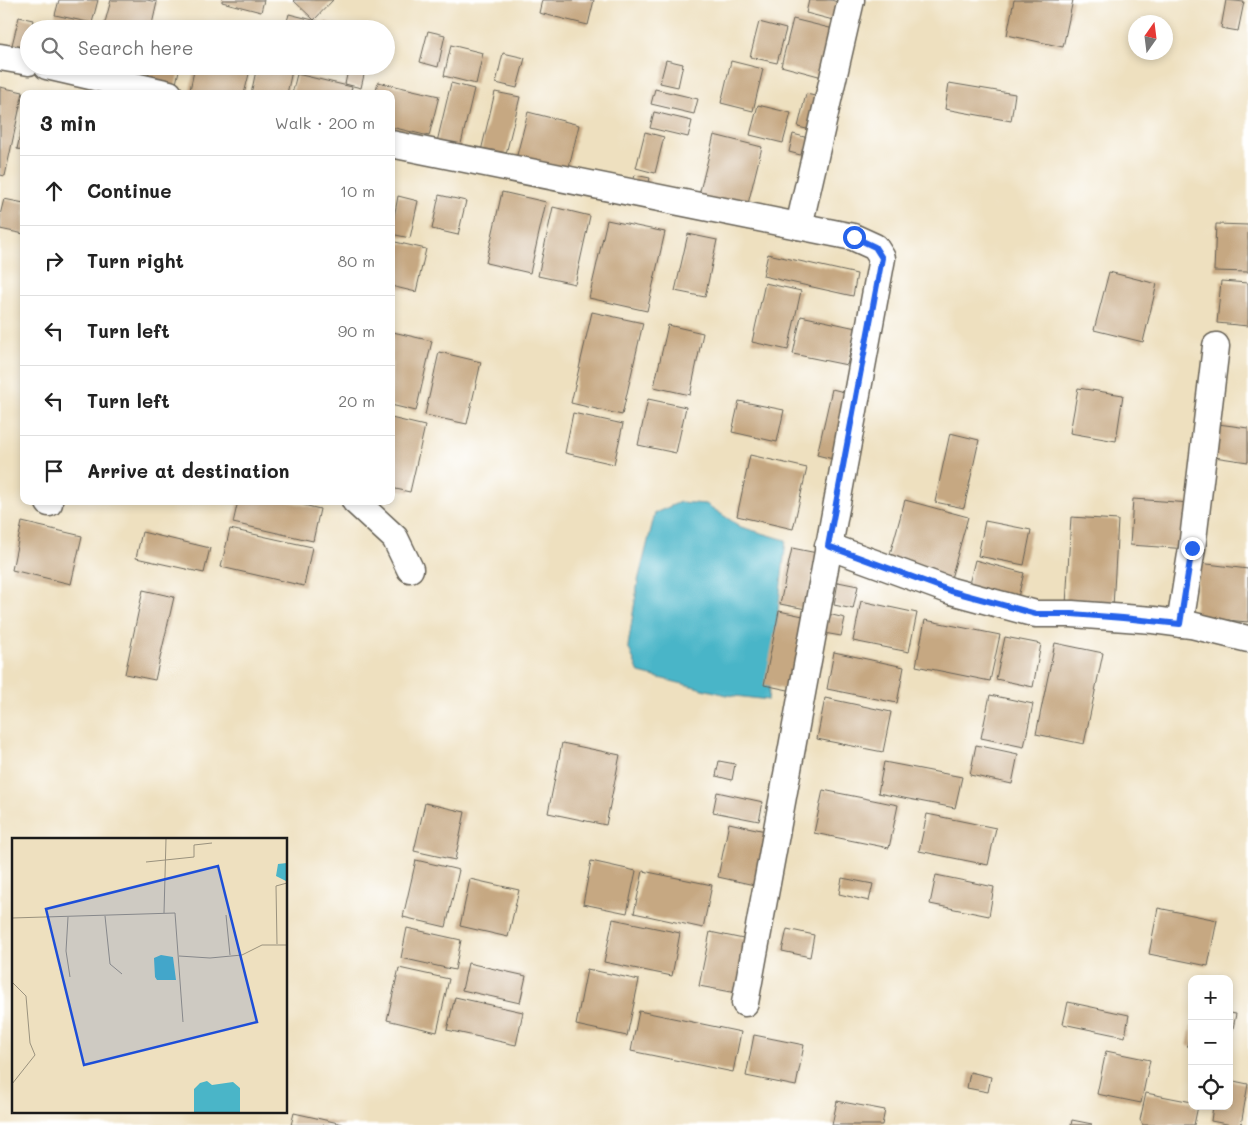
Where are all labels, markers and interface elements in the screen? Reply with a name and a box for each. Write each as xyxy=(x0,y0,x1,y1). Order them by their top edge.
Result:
north arrow xyxy=(1128,15,1173,60)
search box xyxy=(20,20,395,75)
icon: search xyxy=(38,34,66,62)
text: Search here xyxy=(78,35,194,60)
text: 3 min xyxy=(40,109,96,136)
text: Walk · 200 m xyxy=(275,112,375,133)
icon: ahead xyxy=(40,177,68,205)
text: Continue xyxy=(87,178,172,203)
text: 10 m xyxy=(340,180,375,201)
route start xyxy=(843,226,866,249)
icon: right xyxy=(40,247,68,275)
text: Turn right xyxy=(87,248,184,273)
text: 80 m xyxy=(338,250,375,271)
icon: left xyxy=(40,317,68,345)
text: Turn left xyxy=(87,318,170,343)
text: 90 m xyxy=(338,320,375,341)
icon: left xyxy=(40,387,68,415)
text: Turn left xyxy=(87,388,170,413)
text: 20 m xyxy=(338,390,375,411)
icon: arrive xyxy=(40,457,68,485)
text: Arrive at destination xyxy=(87,458,290,483)
route end xyxy=(1181,537,1204,560)
inset map xyxy=(12,838,288,1112)
map controls xyxy=(1188,975,1233,1110)
button: + xyxy=(1188,975,1233,1020)
button: − xyxy=(1188,1020,1233,1065)
button: locate xyxy=(1188,1065,1233,1110)

